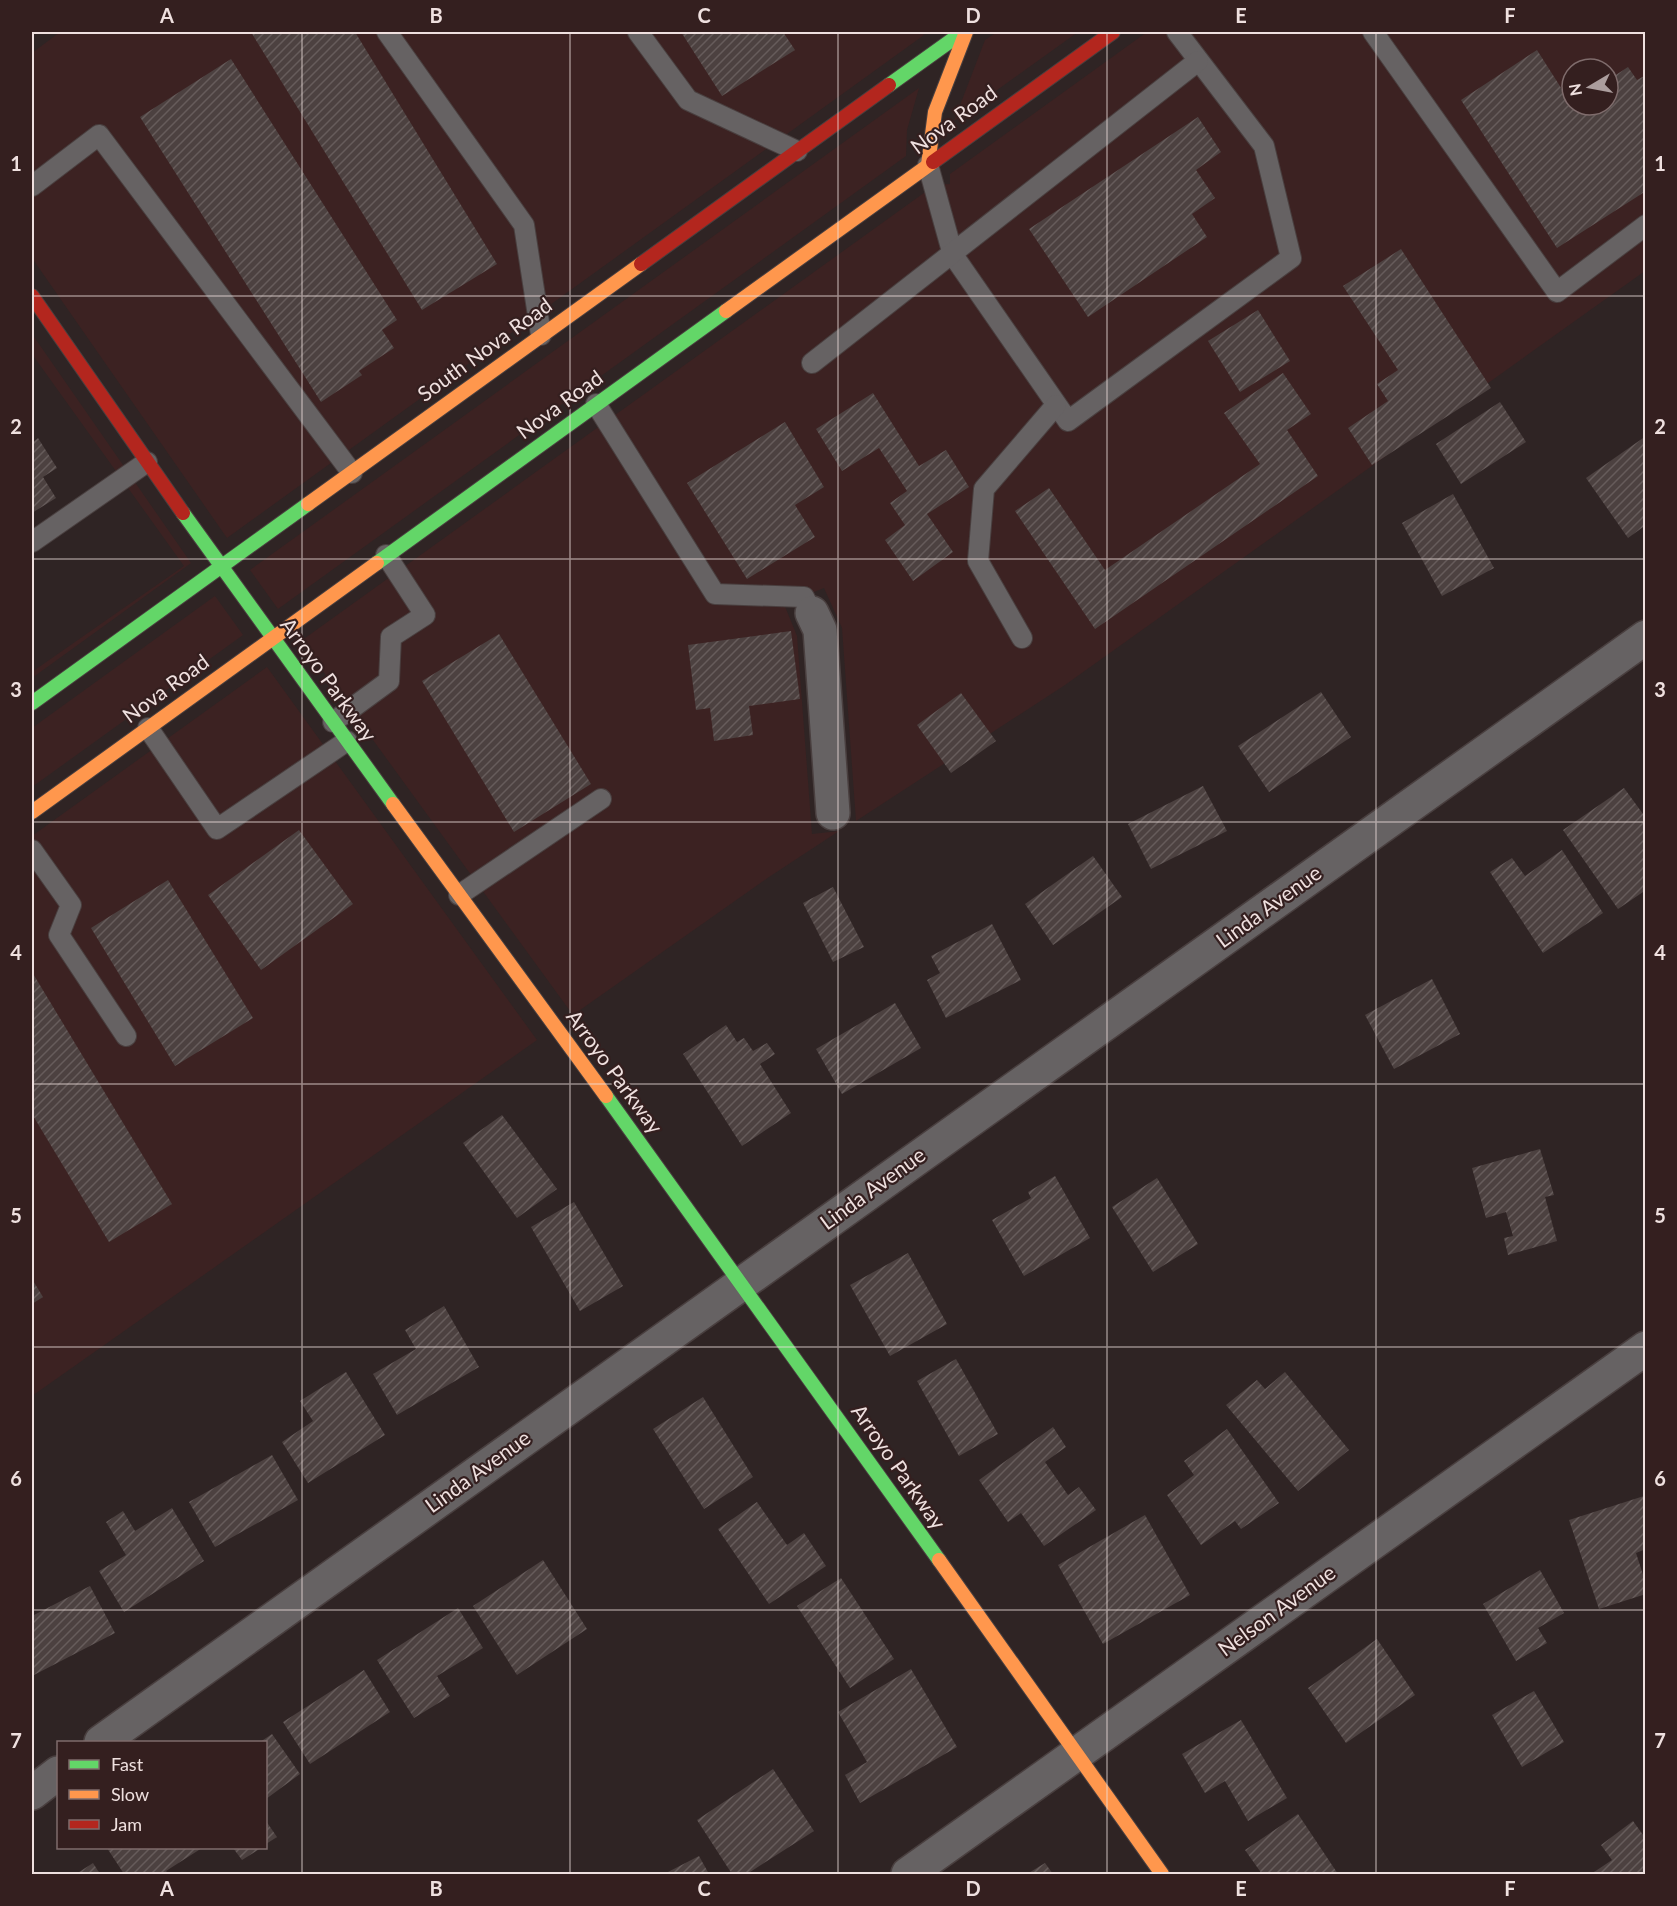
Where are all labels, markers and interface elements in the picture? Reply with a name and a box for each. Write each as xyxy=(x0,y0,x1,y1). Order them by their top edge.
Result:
text: A xyxy=(159,3,174,27)
text: B xyxy=(429,3,443,27)
text: C xyxy=(697,3,711,27)
text: D xyxy=(965,3,981,27)
text: E xyxy=(1235,3,1247,27)
text: F xyxy=(1504,3,1516,27)
north arrow xyxy=(1560,57,1620,117)
street label: Nova Road xyxy=(905,79,1001,158)
text: N xyxy=(1564,82,1585,97)
text: 1 xyxy=(10,151,22,175)
text: 1 xyxy=(1654,151,1666,175)
street label: South Nova Road xyxy=(412,292,556,406)
street label: Nova Road xyxy=(511,364,607,443)
text: 2 xyxy=(10,414,22,438)
text: 2 xyxy=(1654,414,1666,438)
street label: Arroyo Parkway xyxy=(276,612,383,746)
street label: Nova Road xyxy=(117,648,213,727)
text: 3 xyxy=(10,677,22,701)
text: 3 xyxy=(1654,677,1666,701)
street label: Linda Avenue xyxy=(1211,859,1326,952)
text: 4 xyxy=(10,940,22,964)
text: 4 xyxy=(1654,940,1666,964)
street label: Arroyo Parkway xyxy=(562,1004,669,1138)
street label: Linda Avenue xyxy=(815,1141,930,1234)
text: 5 xyxy=(10,1203,22,1227)
text: 5 xyxy=(1654,1203,1666,1227)
street label: Arroyo Parkway xyxy=(847,1399,952,1534)
street label: Linda Avenue xyxy=(420,1424,535,1517)
text: 6 xyxy=(10,1466,22,1490)
text: 6 xyxy=(1654,1466,1666,1490)
street label: Nelson Avenue xyxy=(1213,1559,1340,1661)
text: 7 xyxy=(10,1728,22,1752)
text: 7 xyxy=(1654,1728,1666,1752)
legend xyxy=(57,1741,267,1849)
text: Fast xyxy=(111,1753,144,1775)
text: Slow xyxy=(111,1783,149,1805)
text: Jam xyxy=(111,1813,142,1835)
text: A xyxy=(159,1876,174,1900)
text: B xyxy=(429,1876,443,1900)
text: C xyxy=(697,1876,711,1900)
text: D xyxy=(965,1876,981,1900)
text: E xyxy=(1235,1876,1247,1900)
text: F xyxy=(1504,1876,1516,1900)

